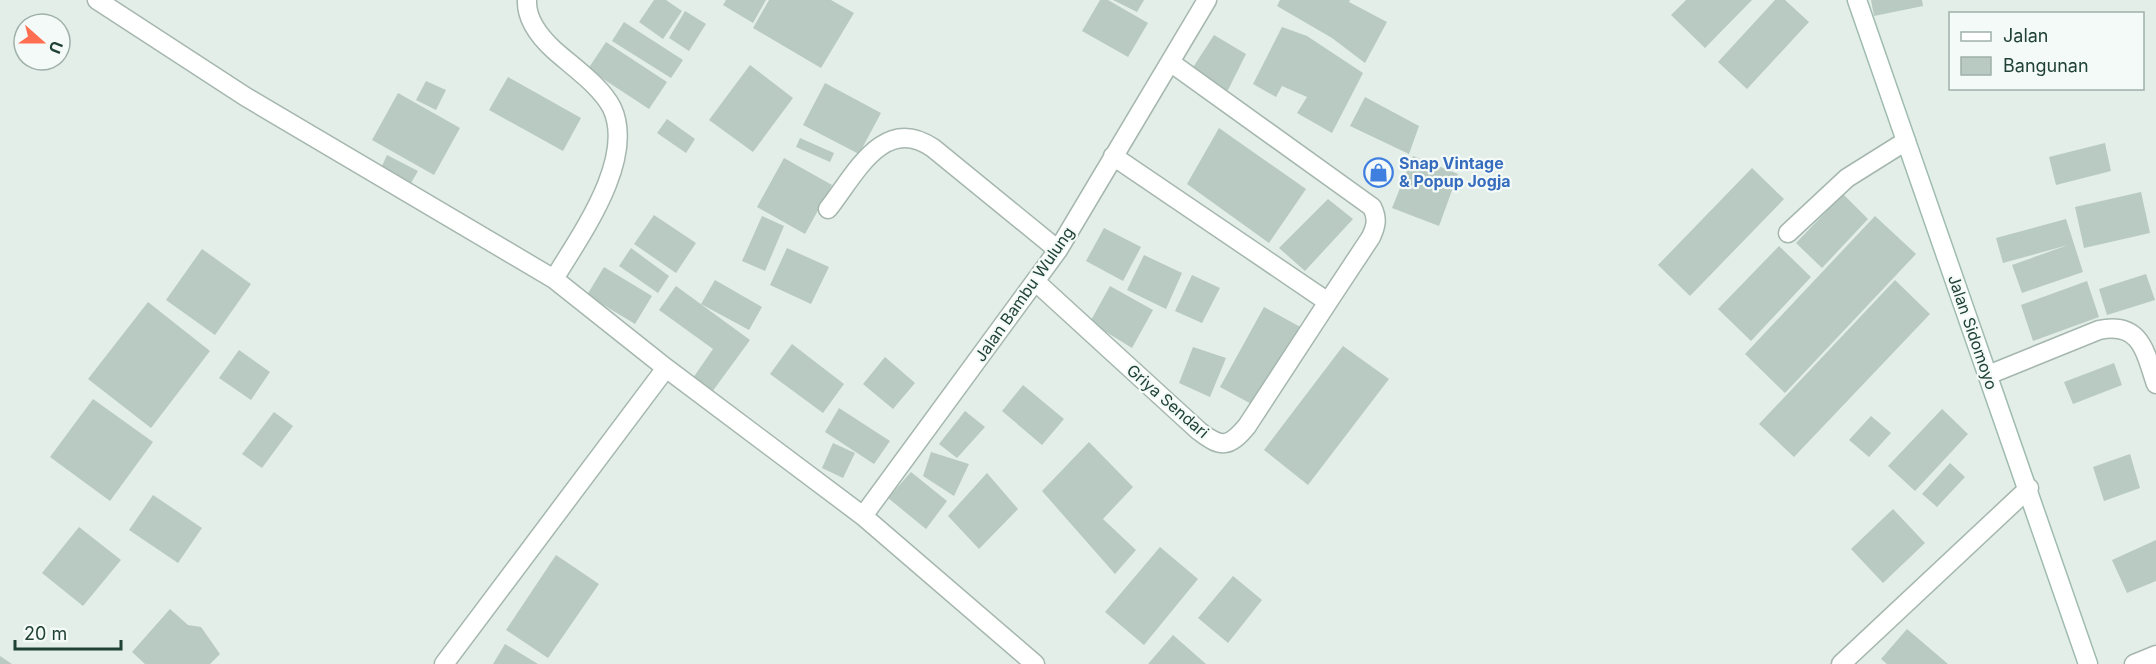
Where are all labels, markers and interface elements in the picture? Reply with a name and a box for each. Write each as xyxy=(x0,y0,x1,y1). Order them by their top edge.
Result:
north arrow xyxy=(12,12,72,72)
legend xyxy=(1949,12,2144,90)
text: Jalan xyxy=(2003,25,2048,46)
text: U xyxy=(45,38,67,56)
text: Bangunan xyxy=(2003,55,2089,76)
place label: Snap Vintage & Popup Jogja xyxy=(1399,153,1511,191)
shop icon: Snap Vintage & Popup Jogja xyxy=(1362,156,1394,188)
street label: Jalan Bambu Wulung xyxy=(970,223,1078,365)
street label: Jalan Sidomoyo xyxy=(1944,272,2002,392)
street label: Griya Sendari xyxy=(1123,360,1213,442)
scale bar xyxy=(15,613,122,651)
text: 20 m xyxy=(24,623,67,644)

